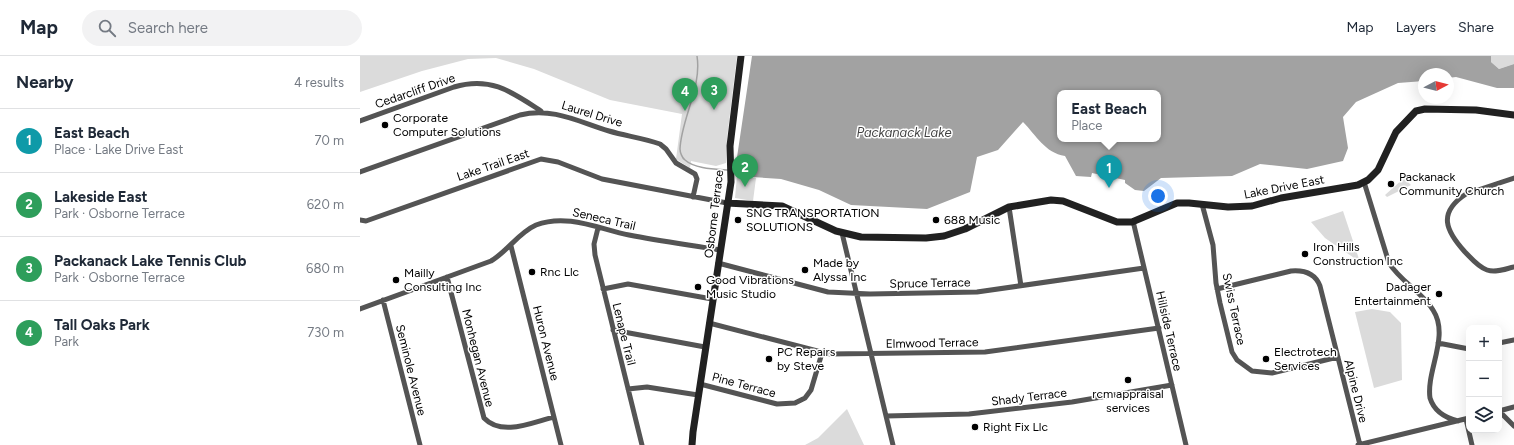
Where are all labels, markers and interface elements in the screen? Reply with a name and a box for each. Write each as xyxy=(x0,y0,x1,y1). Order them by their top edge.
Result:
search box xyxy=(82,10,362,46)
text: Map xyxy=(20,16,58,39)
icon: search xyxy=(96,17,118,39)
text: Search here xyxy=(128,19,208,37)
text: Map xyxy=(1346,19,1374,36)
text: Layers xyxy=(1396,19,1436,36)
text: Share xyxy=(1458,19,1494,36)
north arrow xyxy=(1418,68,1454,104)
street label: Cedarcliff Drive xyxy=(373,71,457,111)
text: Nearby xyxy=(16,72,74,92)
text: 4 results xyxy=(294,75,344,90)
pin: 3 xyxy=(701,77,727,110)
pin: 4 xyxy=(672,78,698,111)
popup xyxy=(1057,90,1161,142)
street label: Laurel Drive xyxy=(560,98,625,130)
text: East Beach xyxy=(1071,100,1147,118)
place label: Corporate Computer Solutions xyxy=(393,111,501,139)
text: Place xyxy=(1071,118,1102,133)
marker: Corporate Computer Solutions xyxy=(380,120,390,130)
text: East Beach xyxy=(54,124,130,142)
water label: Packanack Lake xyxy=(856,125,952,140)
text: 1 xyxy=(26,133,32,148)
text: 70 m xyxy=(314,133,344,148)
text: Place · Lake Drive East xyxy=(54,142,183,157)
street label: Lake Trail East xyxy=(455,146,531,184)
pin: 2 xyxy=(732,154,758,187)
pin: 1 xyxy=(1096,155,1122,188)
street label: Osborne Terrace xyxy=(702,169,726,259)
place label: Packanack Community Church xyxy=(1399,170,1505,198)
street label: Lake Drive East xyxy=(1243,172,1326,202)
marker: Packanack Community Church xyxy=(1386,179,1396,189)
your location xyxy=(1148,186,1168,206)
text: Lakeside East xyxy=(54,188,148,206)
text: 2 xyxy=(25,197,33,212)
text: 620 m xyxy=(307,197,344,212)
street label: Seneca Trail xyxy=(571,205,637,233)
text: Park · Osborne Terrace xyxy=(54,206,185,221)
place label: SNG TRANSPORTATION SOLUTIONS xyxy=(746,206,880,234)
place label: 688 Music xyxy=(944,213,1001,227)
marker: SNG TRANSPORTATION SOLUTIONS xyxy=(733,215,743,225)
marker: 688 Music xyxy=(931,215,941,225)
place label: Iron Hills Construction Inc xyxy=(1313,240,1404,268)
marker: Iron Hills Construction Inc xyxy=(1300,249,1310,259)
text: Packanack Lake Tennis Club xyxy=(54,252,246,270)
place label: Made by Alyssa Inc xyxy=(813,256,867,284)
text: 3 xyxy=(25,261,33,276)
text: 680 m xyxy=(306,261,344,276)
place label: Rnc Llc xyxy=(540,265,580,279)
marker: Made by Alyssa Inc xyxy=(800,265,810,275)
place label: Mailly Consulting Inc xyxy=(404,266,482,294)
marker: Rnc Llc xyxy=(527,267,537,277)
text: Park · Osborne Terrace xyxy=(54,270,185,285)
street label: Swiss Terrace xyxy=(1220,272,1249,347)
place label: Good Vibrations Music Studio xyxy=(706,273,794,301)
marker: Mailly Consulting Inc xyxy=(391,275,401,285)
street label: Spruce Terrace xyxy=(889,275,971,291)
place label: Dadager Entertainment xyxy=(1354,280,1431,308)
marker: Good Vibrations Music Studio xyxy=(693,282,703,292)
marker: Dadager Entertainment xyxy=(1434,289,1444,299)
street label: Hillside Terrace xyxy=(1153,290,1185,373)
street label: Lenape Trail xyxy=(609,301,639,367)
street label: Huron Avenue xyxy=(530,304,562,382)
street label: Monhegan Avenue xyxy=(459,308,497,409)
text: Tall Oaks Park xyxy=(54,316,150,334)
street label: Seminole Avenue xyxy=(393,323,429,417)
text: 4 xyxy=(25,325,33,340)
text: 730 m xyxy=(307,325,344,340)
map controls xyxy=(1466,325,1502,433)
button: + xyxy=(1466,325,1502,361)
text: Park xyxy=(54,334,79,349)
street label: Elmwood Terrace xyxy=(886,335,979,351)
place label: PC Repairs by Steve xyxy=(777,345,836,373)
place label: Electrotech Services xyxy=(1274,345,1337,373)
marker: PC Repairs by Steve xyxy=(764,354,774,364)
marker: Electrotech Services xyxy=(1261,354,1271,364)
street label: Alpine Drive xyxy=(1341,358,1371,424)
button: − xyxy=(1466,361,1502,397)
street label: Pine Terrace xyxy=(710,370,778,400)
marker: rcm appraisal services xyxy=(1123,375,1133,385)
street label: Shady Terrace xyxy=(990,385,1068,409)
place label: rcm appraisal services xyxy=(1092,387,1164,415)
button: layers xyxy=(1466,397,1502,433)
place label: Right Fix Llc xyxy=(983,420,1048,434)
marker: Right Fix Llc xyxy=(970,422,980,432)

